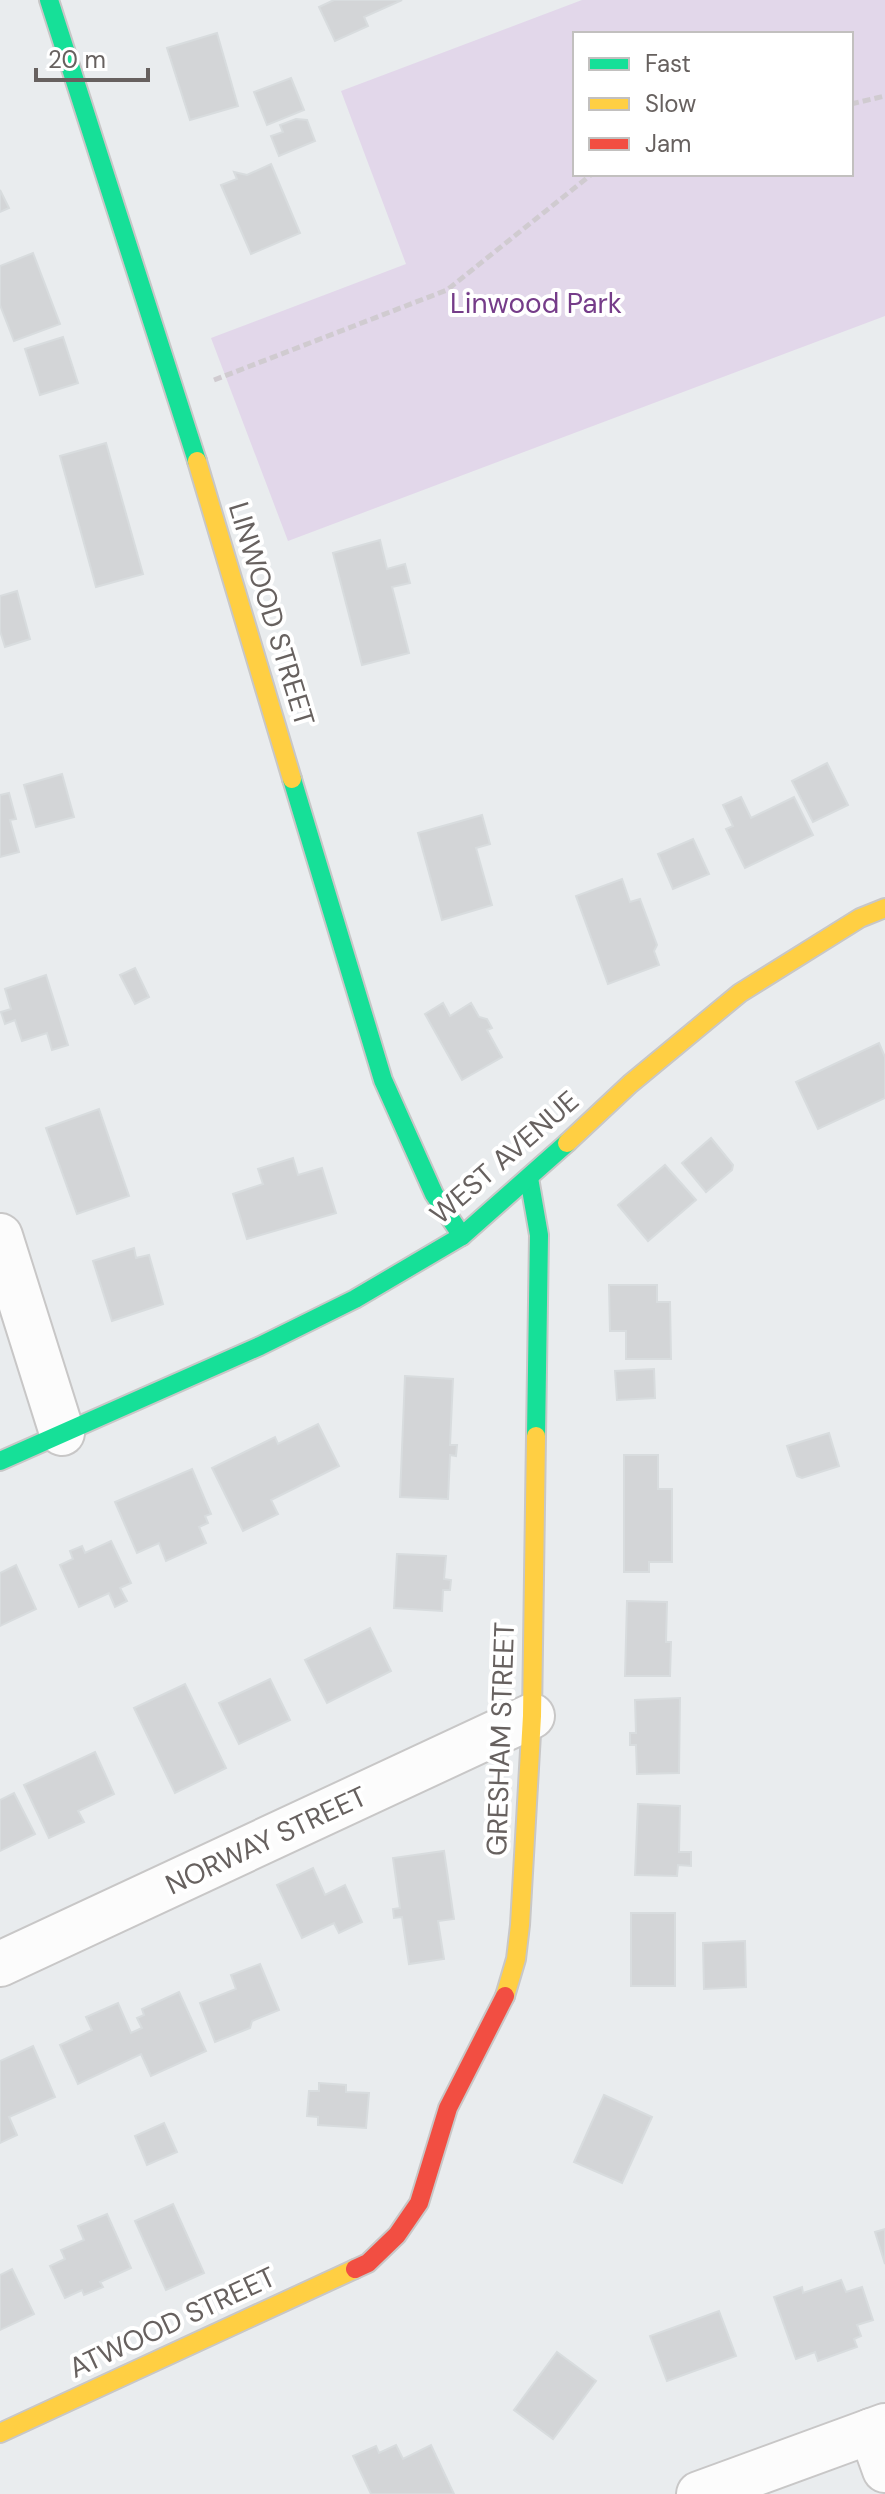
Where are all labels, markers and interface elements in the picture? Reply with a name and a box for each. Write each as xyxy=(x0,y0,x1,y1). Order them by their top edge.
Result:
scale bar xyxy=(36,32,148,82)
legend xyxy=(573,32,853,176)
text: 20 m xyxy=(48,44,106,75)
text: Fast xyxy=(645,48,691,79)
text: Slow xyxy=(645,88,696,119)
text: Jam xyxy=(645,128,691,159)
park label: Linwood Park xyxy=(450,285,622,322)
street label: LINWOOD STREET xyxy=(220,498,323,731)
street label: WEST AVENUE xyxy=(422,1082,587,1232)
street label: GRESHAM STREET xyxy=(478,1621,523,1857)
street label: NORWAY STREET xyxy=(160,1778,373,1903)
street label: ATWOOD STREET xyxy=(63,2258,282,2387)

